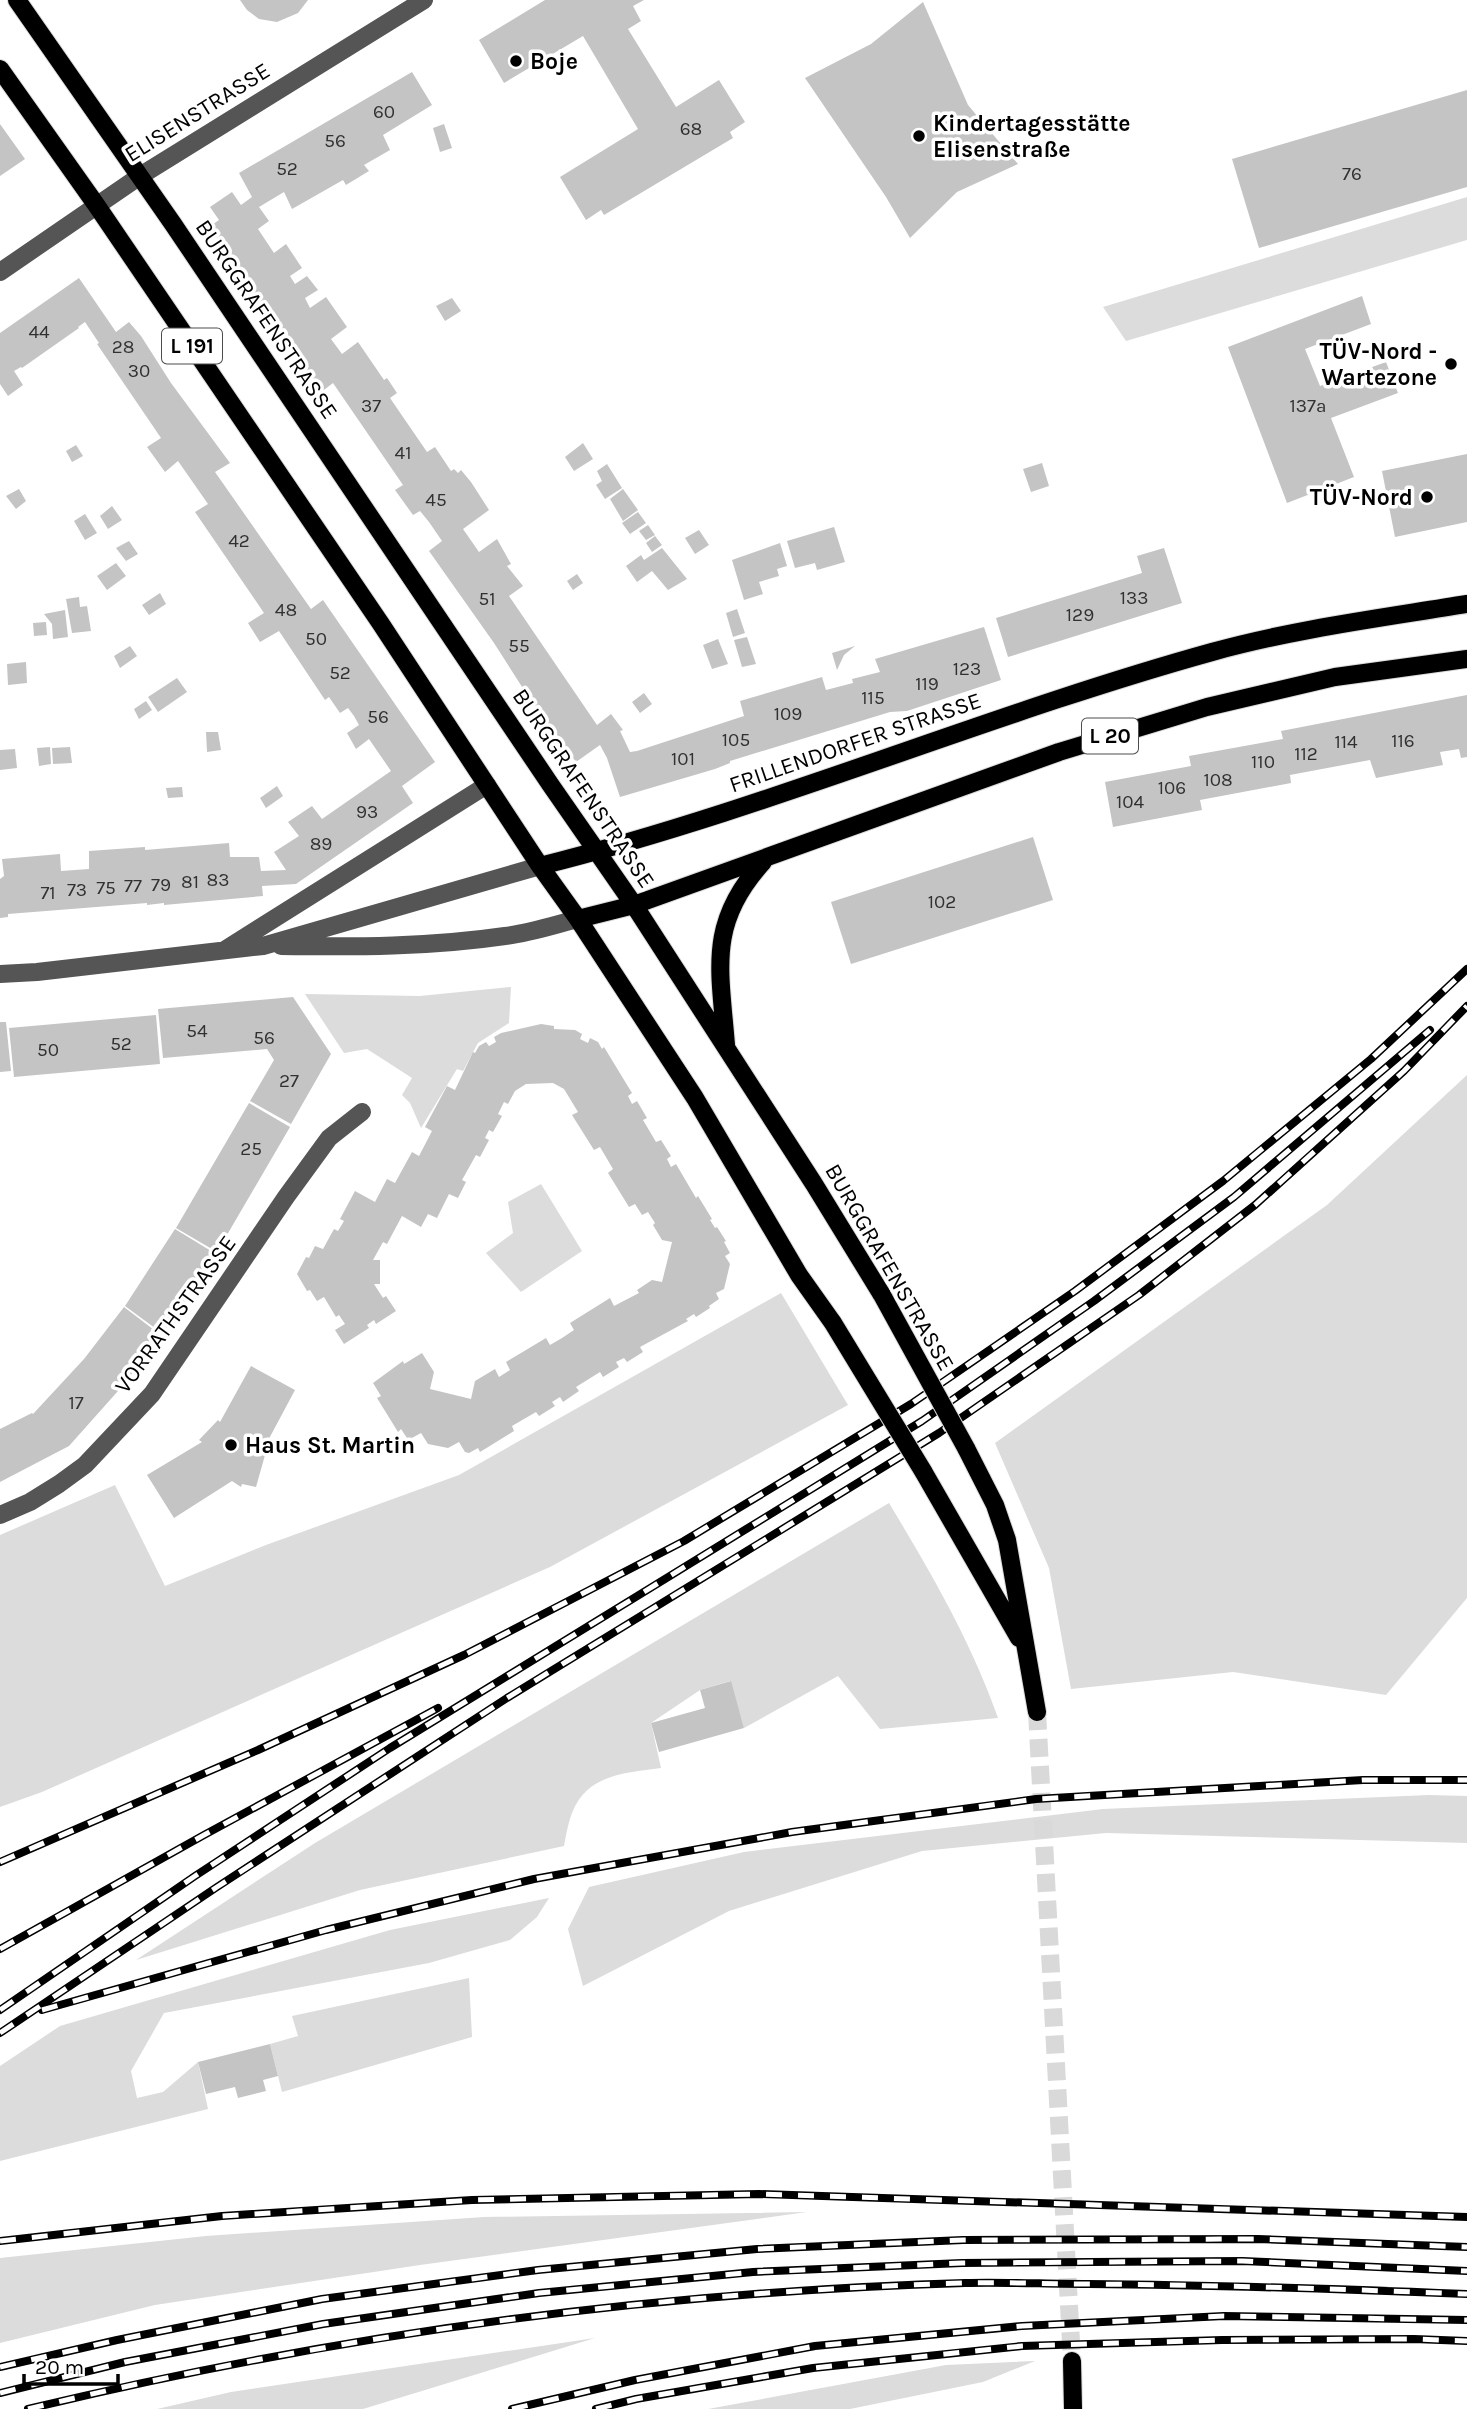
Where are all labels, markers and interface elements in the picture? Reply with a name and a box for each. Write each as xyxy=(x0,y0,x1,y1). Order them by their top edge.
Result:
place label: Boje xyxy=(530,48,578,75)
marker: Boje xyxy=(508,53,524,69)
street label: ELISENSTRASSE xyxy=(120,57,275,168)
house number: 60 xyxy=(373,101,395,123)
place label: Kindertagesstätte Elisenstraße xyxy=(933,110,1131,163)
house number: 68 xyxy=(680,118,702,140)
marker: Kindertagesstätte Elisenstraße xyxy=(911,128,927,144)
house number: 56 xyxy=(324,130,346,152)
house number: 52 xyxy=(276,158,298,180)
house number: 76 xyxy=(1342,163,1362,185)
street label: BURGGRAFENSTRASSE xyxy=(190,215,343,424)
house number: 44 xyxy=(28,321,50,343)
road number: L 191 xyxy=(162,328,222,364)
house number: 28 xyxy=(112,336,134,358)
place label: TÜV-Nord - Wartezone xyxy=(1319,337,1437,391)
marker: TÜV-Nord - Wartezone xyxy=(1443,356,1459,372)
house number: 30 xyxy=(128,360,150,382)
house number: 37 xyxy=(361,395,381,417)
house number: 137a xyxy=(1290,395,1326,417)
house number: 41 xyxy=(395,442,411,464)
place label: TÜV-Nord xyxy=(1310,483,1413,511)
house number: 45 xyxy=(425,489,447,511)
marker: TÜV-Nord xyxy=(1419,489,1435,505)
house number: 42 xyxy=(228,530,250,552)
house number: 133 xyxy=(1120,587,1148,609)
house number: 51 xyxy=(478,588,496,610)
house number: 48 xyxy=(275,599,297,621)
house number: 129 xyxy=(1066,604,1094,626)
house number: 50 xyxy=(305,628,327,650)
house number: 55 xyxy=(508,635,530,657)
house number: 123 xyxy=(953,658,981,680)
house number: 52 xyxy=(329,662,351,684)
house number: 119 xyxy=(915,673,939,695)
street label: BURGGRAFENSTRASSE xyxy=(507,684,660,893)
street label: FRILLENDORFER STRASSE xyxy=(726,687,985,798)
house number: 115 xyxy=(861,687,885,709)
house number: 109 xyxy=(774,703,802,725)
house number: 56 xyxy=(367,706,389,728)
road number: L 20 xyxy=(1082,718,1138,754)
house number: 105 xyxy=(722,729,750,751)
house number: 116 xyxy=(1391,730,1415,752)
house number: 114 xyxy=(1334,731,1358,753)
house number: 112 xyxy=(1294,743,1318,765)
house number: 101 xyxy=(671,748,695,770)
house number: 110 xyxy=(1251,751,1275,773)
house number: 108 xyxy=(1203,769,1233,791)
house number: 106 xyxy=(1158,777,1186,799)
house number: 104 xyxy=(1116,791,1144,813)
house number: 93 xyxy=(356,801,378,823)
house number: 89 xyxy=(310,833,332,855)
house number: 83 xyxy=(207,869,229,891)
house number: 81 xyxy=(181,871,199,893)
house number: 79 xyxy=(151,874,171,896)
house number: 77 xyxy=(124,875,142,897)
house number: 75 xyxy=(96,877,116,899)
house number: 73 xyxy=(67,879,87,901)
house number: 71 xyxy=(40,882,56,904)
house number: 102 xyxy=(928,891,956,913)
house number: 54 xyxy=(186,1020,208,1042)
house number: 56 xyxy=(253,1027,275,1049)
house number: 52 xyxy=(110,1033,132,1055)
house number: 50 xyxy=(37,1039,59,1061)
house number: 27 xyxy=(279,1070,299,1092)
house number: 25 xyxy=(240,1138,262,1160)
street label: BURGGRAFENSTRASSE xyxy=(819,1159,960,1376)
street label: VORRATHSTRASSE xyxy=(109,1230,242,1398)
house number: 17 xyxy=(68,1392,84,1414)
place label: Haus St. Martin xyxy=(245,1432,415,1459)
marker: Haus St. Martin xyxy=(223,1437,239,1453)
scale bar xyxy=(24,2342,119,2386)
text: 20 m xyxy=(35,2355,84,2379)

